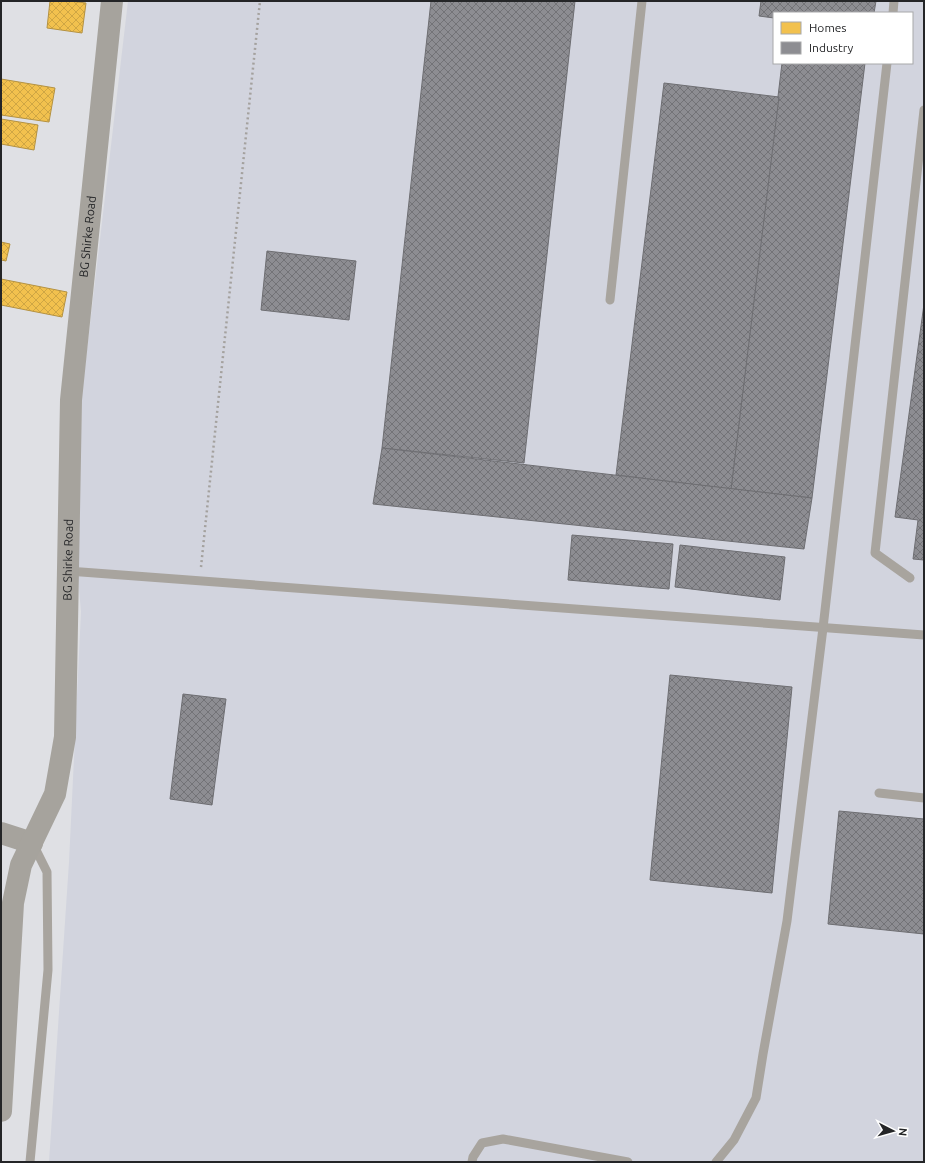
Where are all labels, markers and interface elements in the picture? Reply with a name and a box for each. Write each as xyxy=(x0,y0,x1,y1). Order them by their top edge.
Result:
legend xyxy=(773,12,913,64)
text: Homes xyxy=(809,21,847,34)
text: Industry xyxy=(809,41,854,54)
street label: BG Shirke Road xyxy=(77,195,98,278)
street label: BG Shirke Road xyxy=(60,519,75,601)
north arrow xyxy=(873,1111,913,1151)
text: N xyxy=(897,1127,909,1137)

